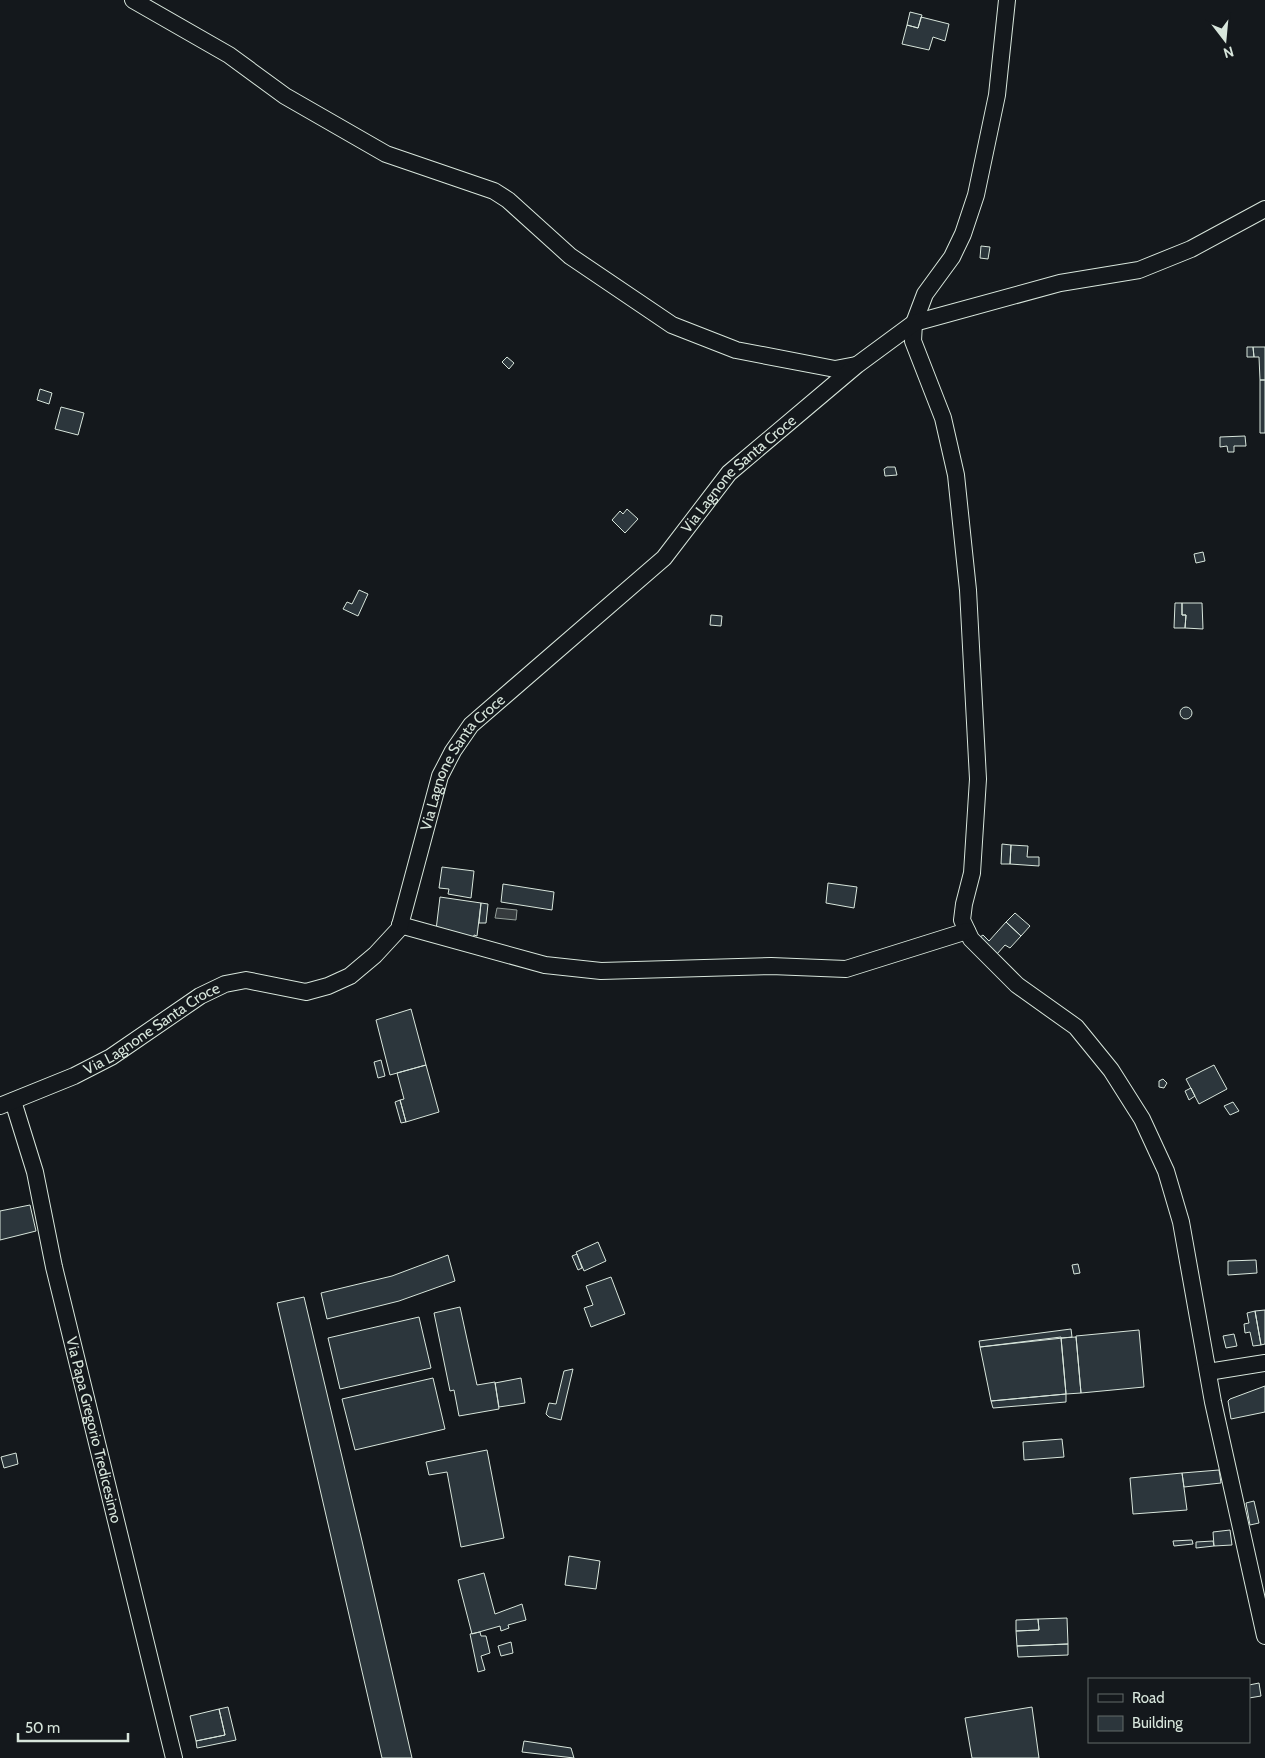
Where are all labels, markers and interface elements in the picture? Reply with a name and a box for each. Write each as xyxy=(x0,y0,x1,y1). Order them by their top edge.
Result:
north arrow xyxy=(1200,15,1250,65)
text: N xyxy=(1221,42,1236,63)
street label: Via Lagnone Santa Croce xyxy=(677,411,800,537)
street label: Via Lagnone Santa Croce xyxy=(417,690,509,833)
street label: Via Lagnone Santa Croce xyxy=(81,979,223,1078)
street label: Via Papa Gregorio Tredicesimo xyxy=(62,1335,125,1525)
legend xyxy=(1088,1678,1250,1743)
text: Road xyxy=(1132,1689,1165,1707)
scale bar xyxy=(18,1710,128,1742)
text: Building xyxy=(1132,1714,1183,1732)
text: 50 m xyxy=(25,1719,60,1737)

